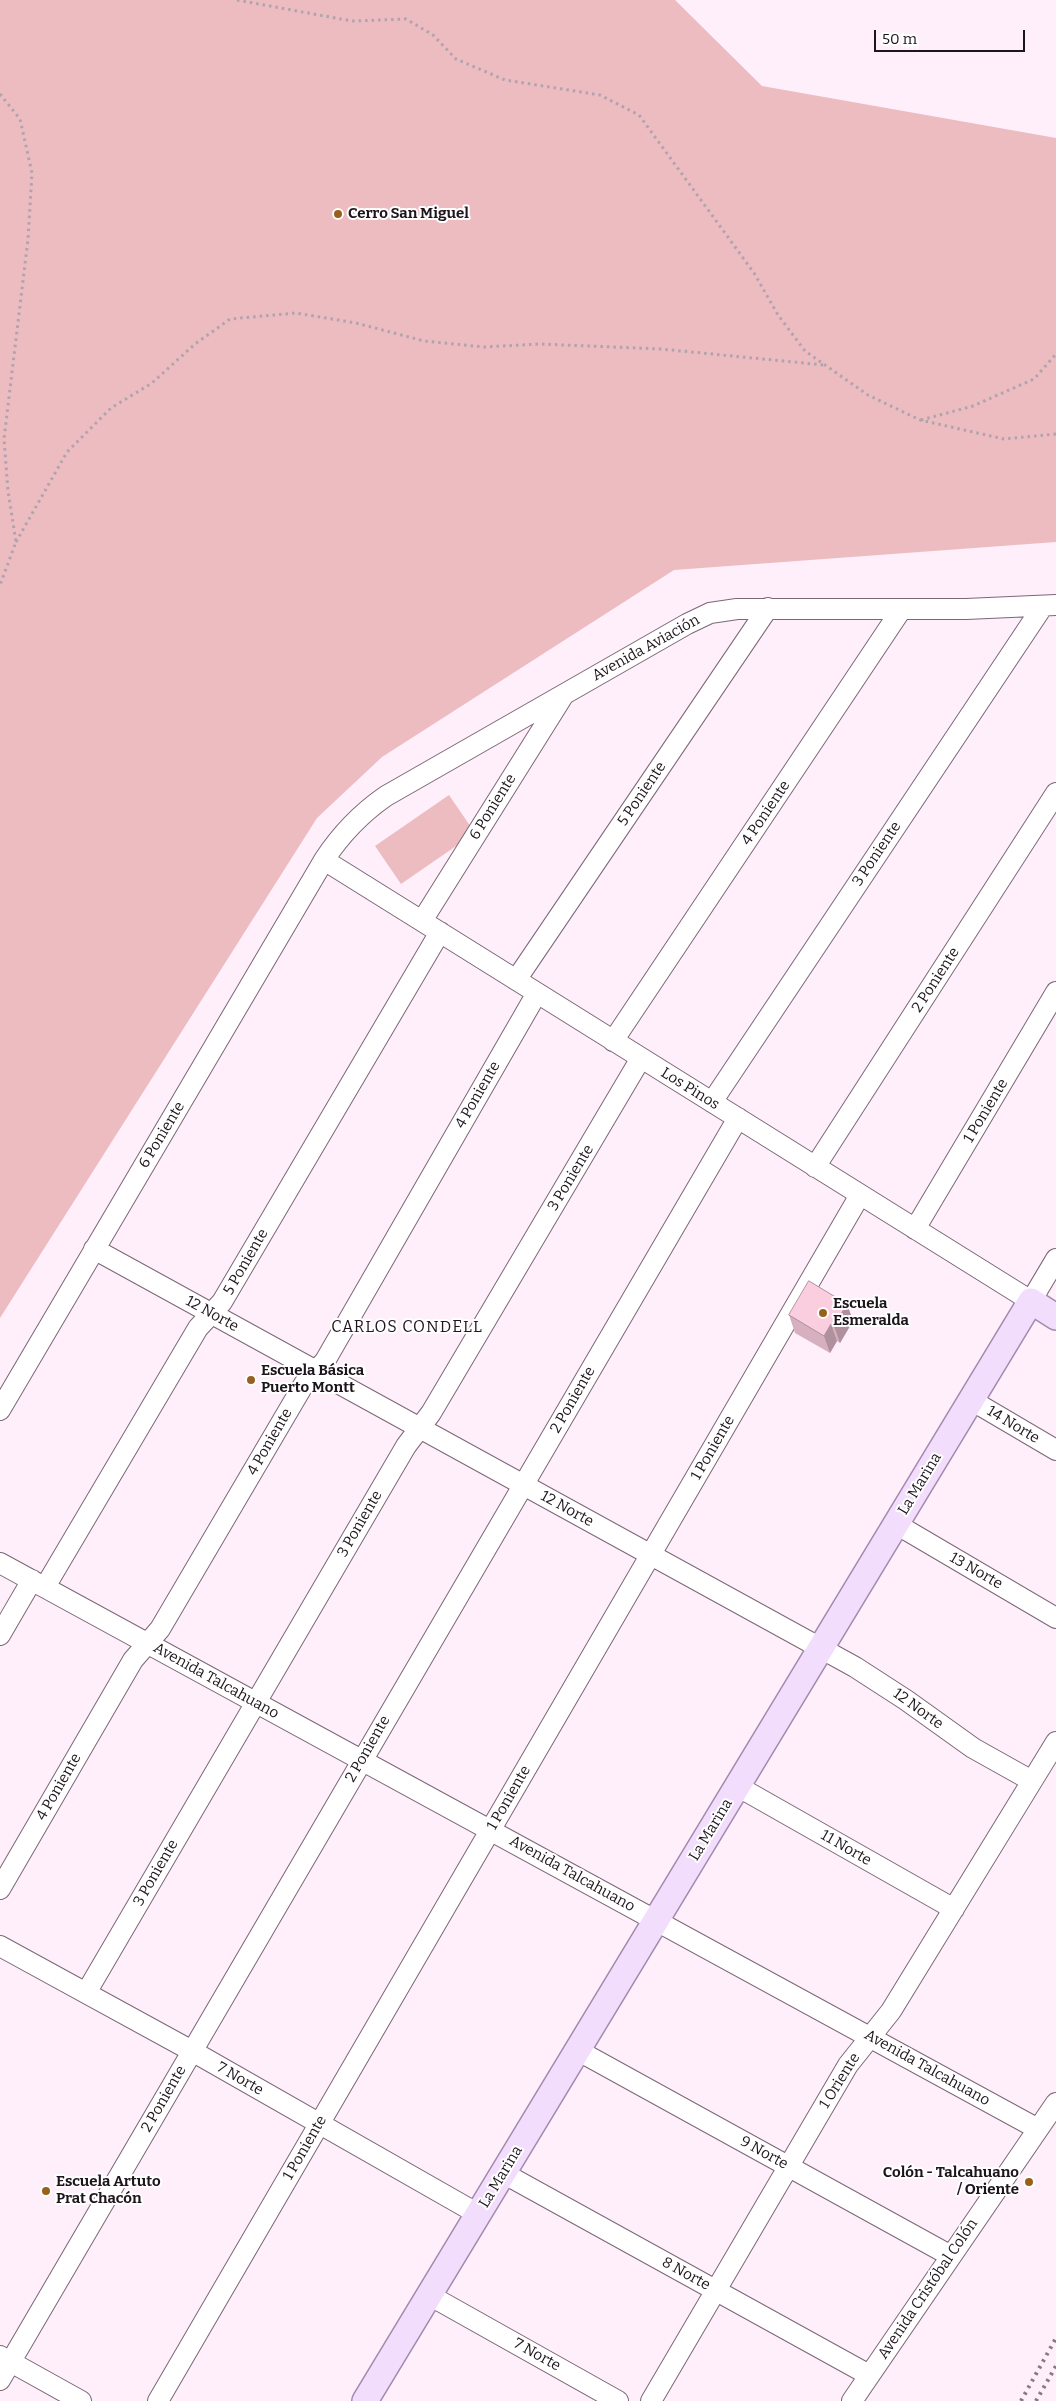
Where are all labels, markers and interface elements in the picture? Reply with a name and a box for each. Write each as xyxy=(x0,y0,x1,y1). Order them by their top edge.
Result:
scale bar xyxy=(876,20,1027,52)
text: 50 m xyxy=(882,30,917,48)
place label: Cerro San Miguel xyxy=(348,205,469,223)
marker: Cerro San Miguel xyxy=(332,208,344,220)
street label: Avenida Aviación xyxy=(589,611,703,685)
street label: 5 Poniente xyxy=(614,759,670,829)
street label: 6 Poniente xyxy=(466,771,520,843)
street label: 4 Poniente xyxy=(738,777,794,849)
street label: 3 Poniente xyxy=(849,818,905,890)
street label: 2 Poniente xyxy=(908,944,964,1016)
street label: 4 Poniente xyxy=(452,1058,504,1132)
street label: Los Pinos xyxy=(657,1064,723,1114)
street label: 1 Poniente xyxy=(960,1076,1012,1146)
street label: 6 Poniente xyxy=(135,1099,189,1171)
street label: 3 Poniente xyxy=(544,1142,598,1214)
street label: 5 Poniente xyxy=(220,1226,272,1298)
street label: 12 Norte xyxy=(182,1292,242,1336)
place label: Escuela Esmeralda xyxy=(833,1295,909,1330)
marker: Escuela Esmeralda xyxy=(817,1307,829,1319)
district label: CARLOS CONDELL xyxy=(329,1318,485,1338)
place label: Escuela Básica Puerto Montt xyxy=(261,1362,364,1397)
street label: 2 Poniente xyxy=(547,1364,599,1436)
marker: Escuela Básica Puerto Montt xyxy=(245,1374,257,1386)
street label: 14 Norte xyxy=(983,1402,1043,1448)
street label: 4 Poniente xyxy=(244,1405,296,1479)
street label: 1 Poniente xyxy=(687,1413,739,1483)
street label: La Marina xyxy=(894,1450,946,1518)
street label: 3 Poniente xyxy=(334,1487,386,1561)
street label: 12 Norte xyxy=(537,1487,597,1531)
street label: 13 Norte xyxy=(946,1549,1006,1593)
street label: Avenida Talcahuano xyxy=(150,1639,282,1723)
street label: 12 Norte xyxy=(889,1685,947,1733)
street label: 2 Poniente xyxy=(342,1713,394,1785)
street label: 4 Poniente xyxy=(33,1750,85,1824)
street label: 1 Poniente xyxy=(483,1763,535,1833)
street label: La Marina xyxy=(685,1796,737,1864)
street label: 11 Norte xyxy=(817,1826,875,1870)
street label: Avenida Talcahuano xyxy=(506,1832,638,1916)
street label: 3 Poniente xyxy=(130,1836,182,1910)
street label: Avenida Talcahuano xyxy=(861,2026,993,2110)
street label: 1 Oriente xyxy=(816,2050,864,2112)
street label: 7 Norte xyxy=(213,2058,267,2100)
street label: 2 Poniente xyxy=(138,2063,190,2135)
street label: 1 Poniente xyxy=(279,2113,331,2183)
street label: 9 Norte xyxy=(737,2132,791,2174)
street label: La Marina xyxy=(475,2143,527,2211)
place label: Colón - Talcahuano / Oriente xyxy=(883,2164,1019,2199)
place label: Escuela Artuto Prat Chacón xyxy=(56,2173,161,2208)
marker: Colón - Talcahuano / Oriente xyxy=(1023,2176,1035,2188)
marker: Escuela Artuto Prat Chacón xyxy=(40,2185,52,2197)
street label: Avenida Cristóbal Colón xyxy=(874,2215,982,2363)
street label: 8 Norte xyxy=(659,2253,713,2295)
street label: 7 Norte xyxy=(510,2335,564,2375)

